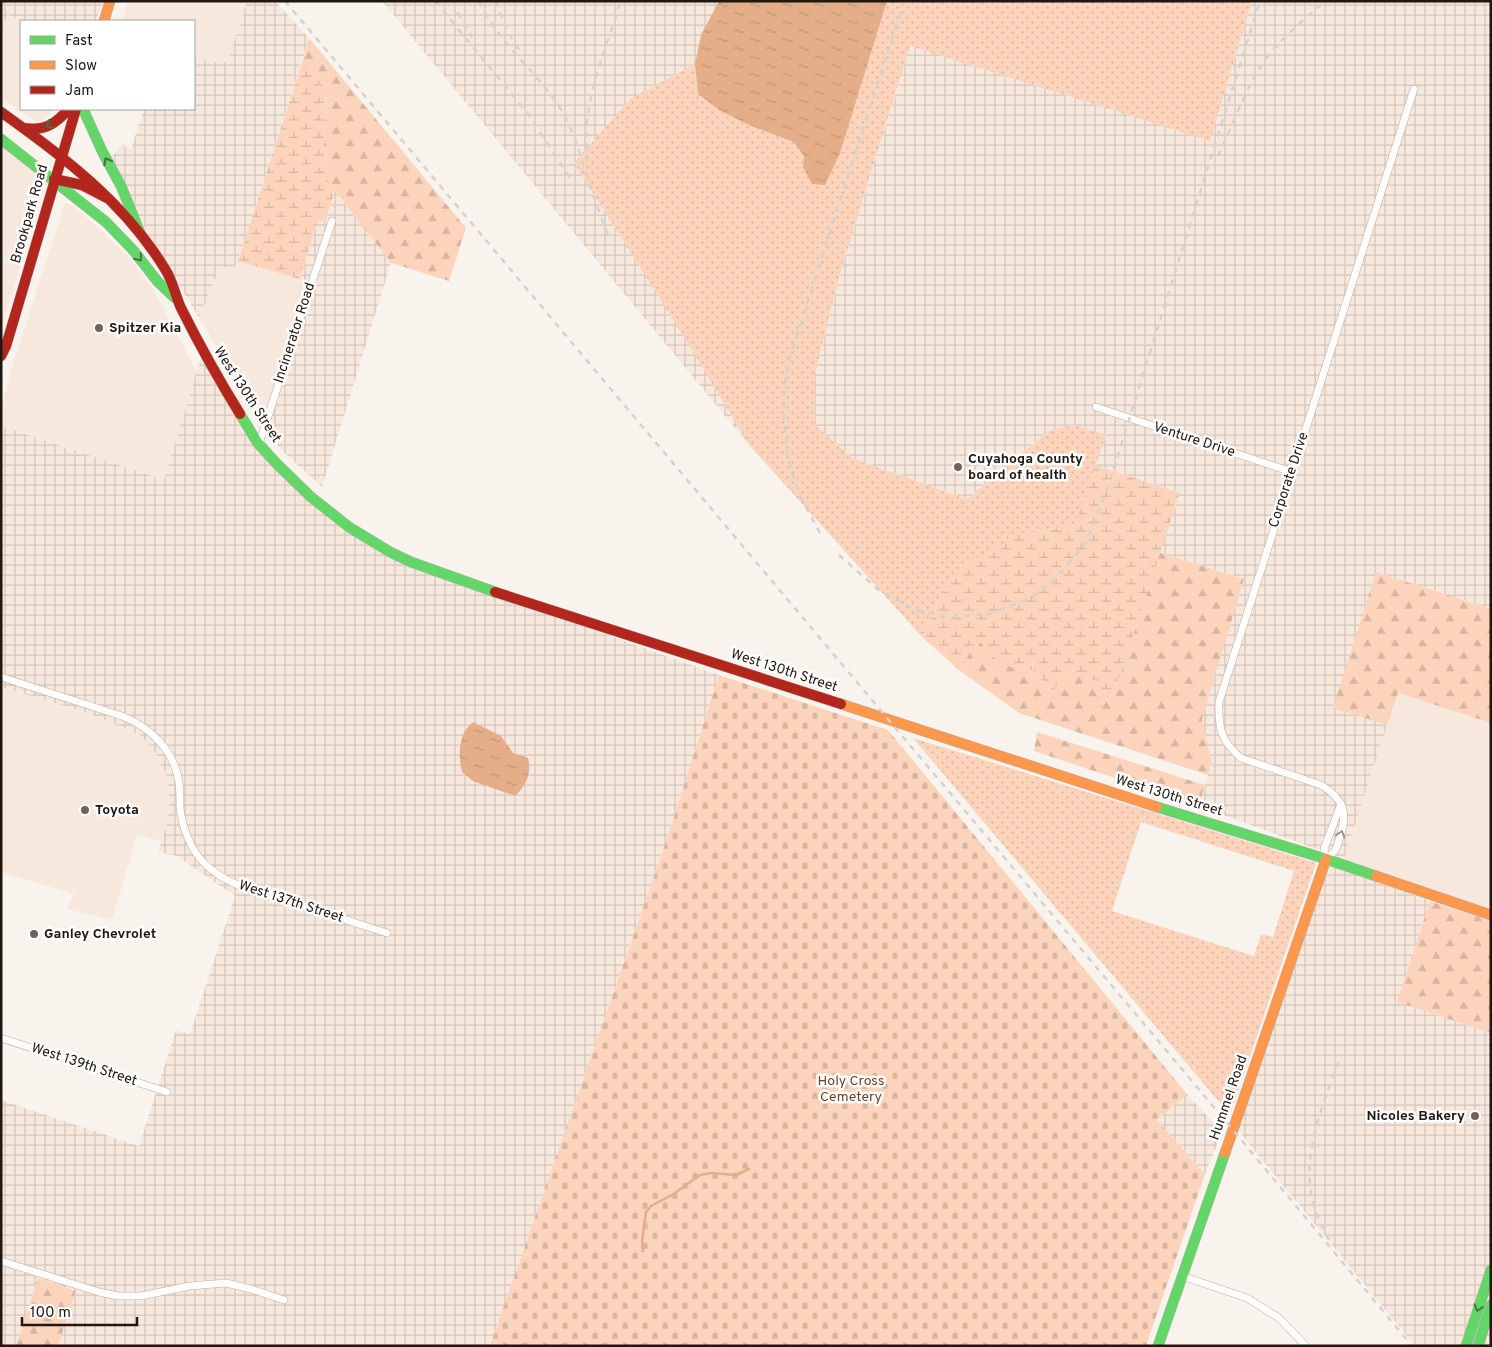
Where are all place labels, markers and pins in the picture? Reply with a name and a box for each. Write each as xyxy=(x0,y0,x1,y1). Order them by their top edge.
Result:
place label: Spitzer Kia xyxy=(109,320,181,337)
marker: Spitzer Kia xyxy=(93,322,105,334)
place label: Cuyahoga County board of health xyxy=(968,451,1083,484)
marker: Cuyahoga County board of health xyxy=(952,461,964,473)
place label: Toyota xyxy=(95,802,139,819)
marker: Toyota xyxy=(79,804,91,816)
place label: Ganley Chevrolet xyxy=(44,926,156,943)
marker: Ganley Chevrolet xyxy=(28,928,40,940)
place label: Nicoles Bakery xyxy=(1367,1108,1465,1125)
marker: Nicoles Bakery xyxy=(1469,1110,1481,1122)

